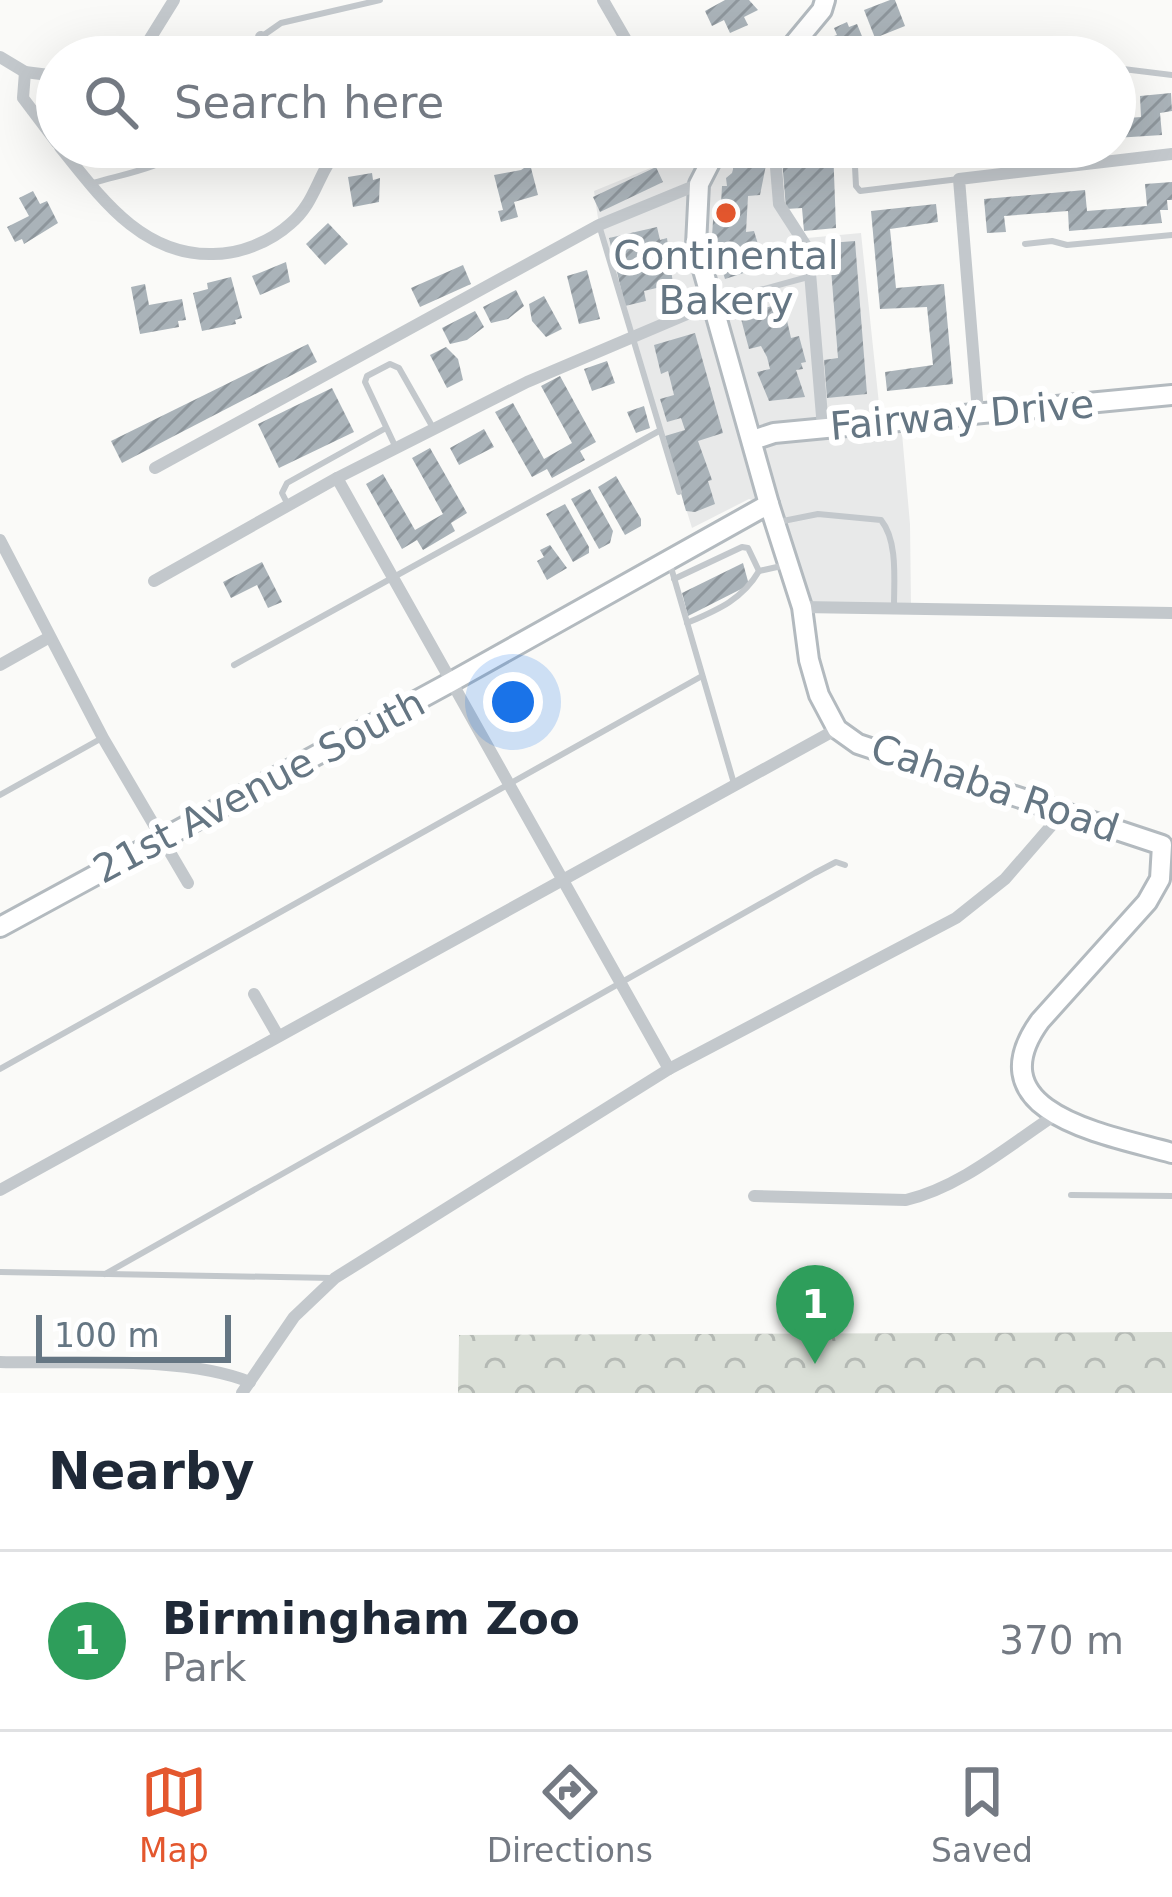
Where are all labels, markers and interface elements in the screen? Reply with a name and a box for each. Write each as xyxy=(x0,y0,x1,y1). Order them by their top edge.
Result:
search box xyxy=(36,36,1136,168)
icon: search xyxy=(78,69,144,135)
text: Search here xyxy=(174,76,444,129)
marker: Continental Bakery xyxy=(713,200,739,226)
place label: Continental Bakery xyxy=(613,233,839,323)
street label: Fairway Drive xyxy=(828,381,1096,449)
your location xyxy=(483,672,543,732)
street label: 21st Avenue South xyxy=(86,680,432,892)
street label: Cahaba Road xyxy=(865,725,1125,851)
pin: 1 xyxy=(776,1265,854,1364)
scale bar xyxy=(36,1309,231,1362)
text: 100 m xyxy=(54,1316,160,1355)
text: Nearby xyxy=(48,1442,255,1501)
text: Birmingham Zoo xyxy=(162,1592,580,1645)
text: 1 xyxy=(73,1618,101,1663)
text: 370 m xyxy=(999,1618,1124,1663)
text: Park xyxy=(162,1645,246,1690)
tab: Map xyxy=(139,1759,209,1870)
tab: Directions xyxy=(487,1759,653,1870)
tab: Saved xyxy=(931,1759,1033,1870)

